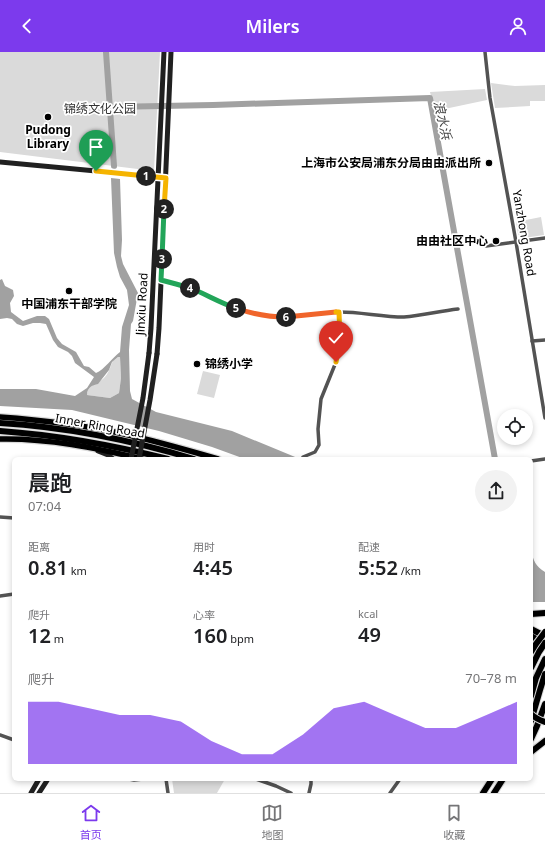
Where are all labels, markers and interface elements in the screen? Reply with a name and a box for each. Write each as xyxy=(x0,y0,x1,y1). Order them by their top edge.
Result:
text: Milers xyxy=(245,14,300,38)
icon: back xyxy=(16,15,38,37)
icon: person xyxy=(507,15,529,37)
water label: 浪水浜 xyxy=(430,99,456,142)
park label: 锦绣文化公园 xyxy=(64,100,136,117)
marker: Pudong Library xyxy=(43,112,53,122)
place label: Pudong Library xyxy=(25,121,71,152)
pin xyxy=(79,130,113,171)
icon: arrive xyxy=(85,136,107,158)
place label: 上海市公安局浦东分局由由派出所 xyxy=(301,154,481,171)
marker: 上海市公安局浦东分局由由派出所 xyxy=(484,158,494,168)
pin: 1 xyxy=(136,166,156,186)
text: 1 xyxy=(143,168,149,183)
street label: Yanzhong Road xyxy=(509,188,540,277)
pin: 2 xyxy=(154,199,174,219)
text: 2 xyxy=(161,201,167,216)
place label: 由由社区中心 xyxy=(416,232,488,249)
marker: 由由社区中心 xyxy=(491,236,501,246)
pin: 3 xyxy=(152,249,172,269)
text: 3 xyxy=(159,251,165,266)
street label: Jinxiu Road xyxy=(131,272,152,337)
pin: 4 xyxy=(180,278,200,298)
text: 4 xyxy=(187,280,193,295)
marker: 中国浦东干部学院 xyxy=(64,286,74,296)
place label: 中国浦东干部学院 xyxy=(21,295,117,312)
pin: 5 xyxy=(226,298,246,318)
text: 5 xyxy=(233,300,239,315)
pin: 6 xyxy=(276,307,296,327)
text: 6 xyxy=(283,309,289,324)
pin xyxy=(319,321,353,362)
icon: check xyxy=(325,327,347,349)
place label: 锦绣小学 xyxy=(205,355,253,372)
marker: 锦绣小学 xyxy=(192,359,202,369)
street label: Inner Ring Road xyxy=(54,409,146,442)
map controls xyxy=(497,409,533,445)
button: locate xyxy=(497,409,533,445)
text: 晨跑 xyxy=(28,467,72,497)
button: share xyxy=(475,470,517,512)
text: 07:04 xyxy=(28,497,61,515)
text: 距离 xyxy=(28,539,50,554)
text: 用时 xyxy=(193,539,215,554)
text: 配速 xyxy=(358,539,380,554)
text: 0.81 xyxy=(28,554,68,581)
text: 4:45 xyxy=(193,554,233,581)
text: 5:52 xyxy=(358,554,398,581)
text: km xyxy=(68,563,87,578)
text: /km xyxy=(398,563,421,578)
text: kcal xyxy=(358,606,378,621)
text: 爬升 xyxy=(28,607,50,622)
text: 心率 xyxy=(193,607,215,622)
text: 49 xyxy=(358,621,381,648)
text: 12 xyxy=(28,622,51,649)
text: 160 xyxy=(193,622,227,649)
text: m xyxy=(51,631,64,646)
text: bpm xyxy=(227,631,254,646)
text: 70–78 m xyxy=(465,669,517,687)
text: 爬升 xyxy=(28,670,54,688)
tab: 首页 xyxy=(80,802,102,842)
tab: 地图 xyxy=(261,802,283,842)
tab: 收藏 xyxy=(443,802,465,842)

